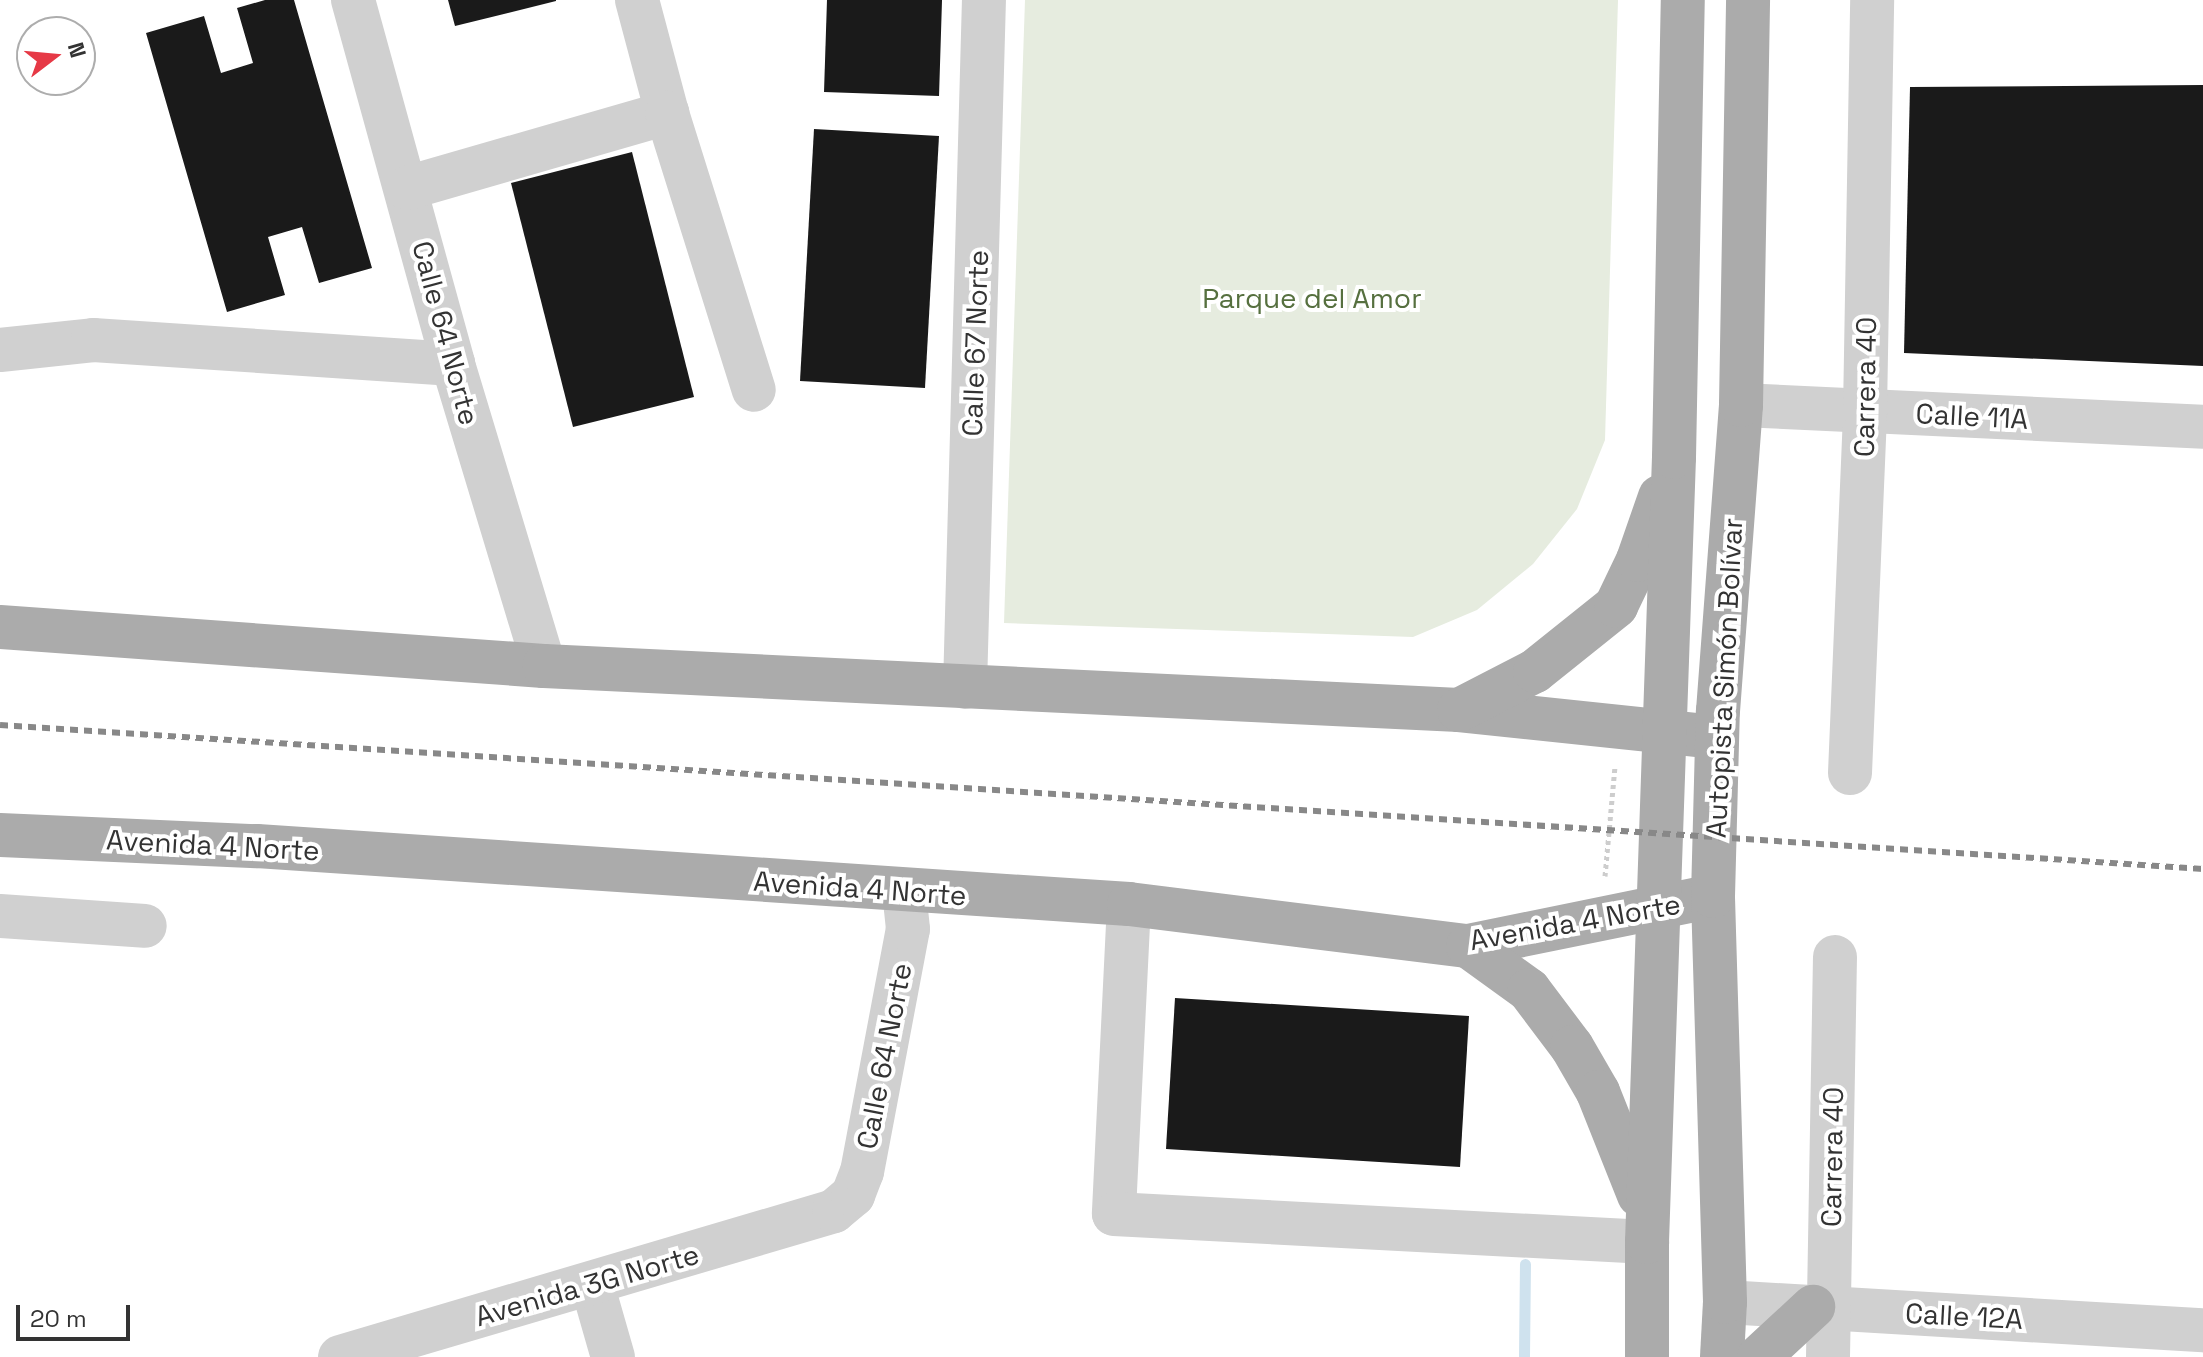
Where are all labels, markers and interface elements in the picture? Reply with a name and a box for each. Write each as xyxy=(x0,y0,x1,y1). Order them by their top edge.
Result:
north arrow xyxy=(16,16,96,96)
text: N xyxy=(62,39,93,61)
street label: Calle 64 Norte xyxy=(405,237,487,429)
street label: Calle 67 Norte xyxy=(955,249,995,437)
park label: Parque del Amor xyxy=(1202,281,1422,315)
street label: Carrera 40 xyxy=(1847,317,1883,457)
street label: Calle 11A xyxy=(1915,396,2029,436)
street label: Autopista Simón Bolívar xyxy=(1699,517,1749,839)
street label: Avenida 4 Norte xyxy=(105,823,321,867)
street label: Avenida 4 Norte xyxy=(752,864,968,912)
street label: Avenida 4 Norte xyxy=(1467,887,1683,957)
street label: Calle 64 Norte xyxy=(849,960,919,1152)
street label: Carrera 40 xyxy=(1814,1087,1850,1227)
street label: Avenida 3G Norte xyxy=(471,1237,703,1333)
scale bar xyxy=(20,1289,134,1339)
street label: Calle 12A xyxy=(1904,1296,2024,1336)
text: 20 m xyxy=(30,1303,87,1334)

